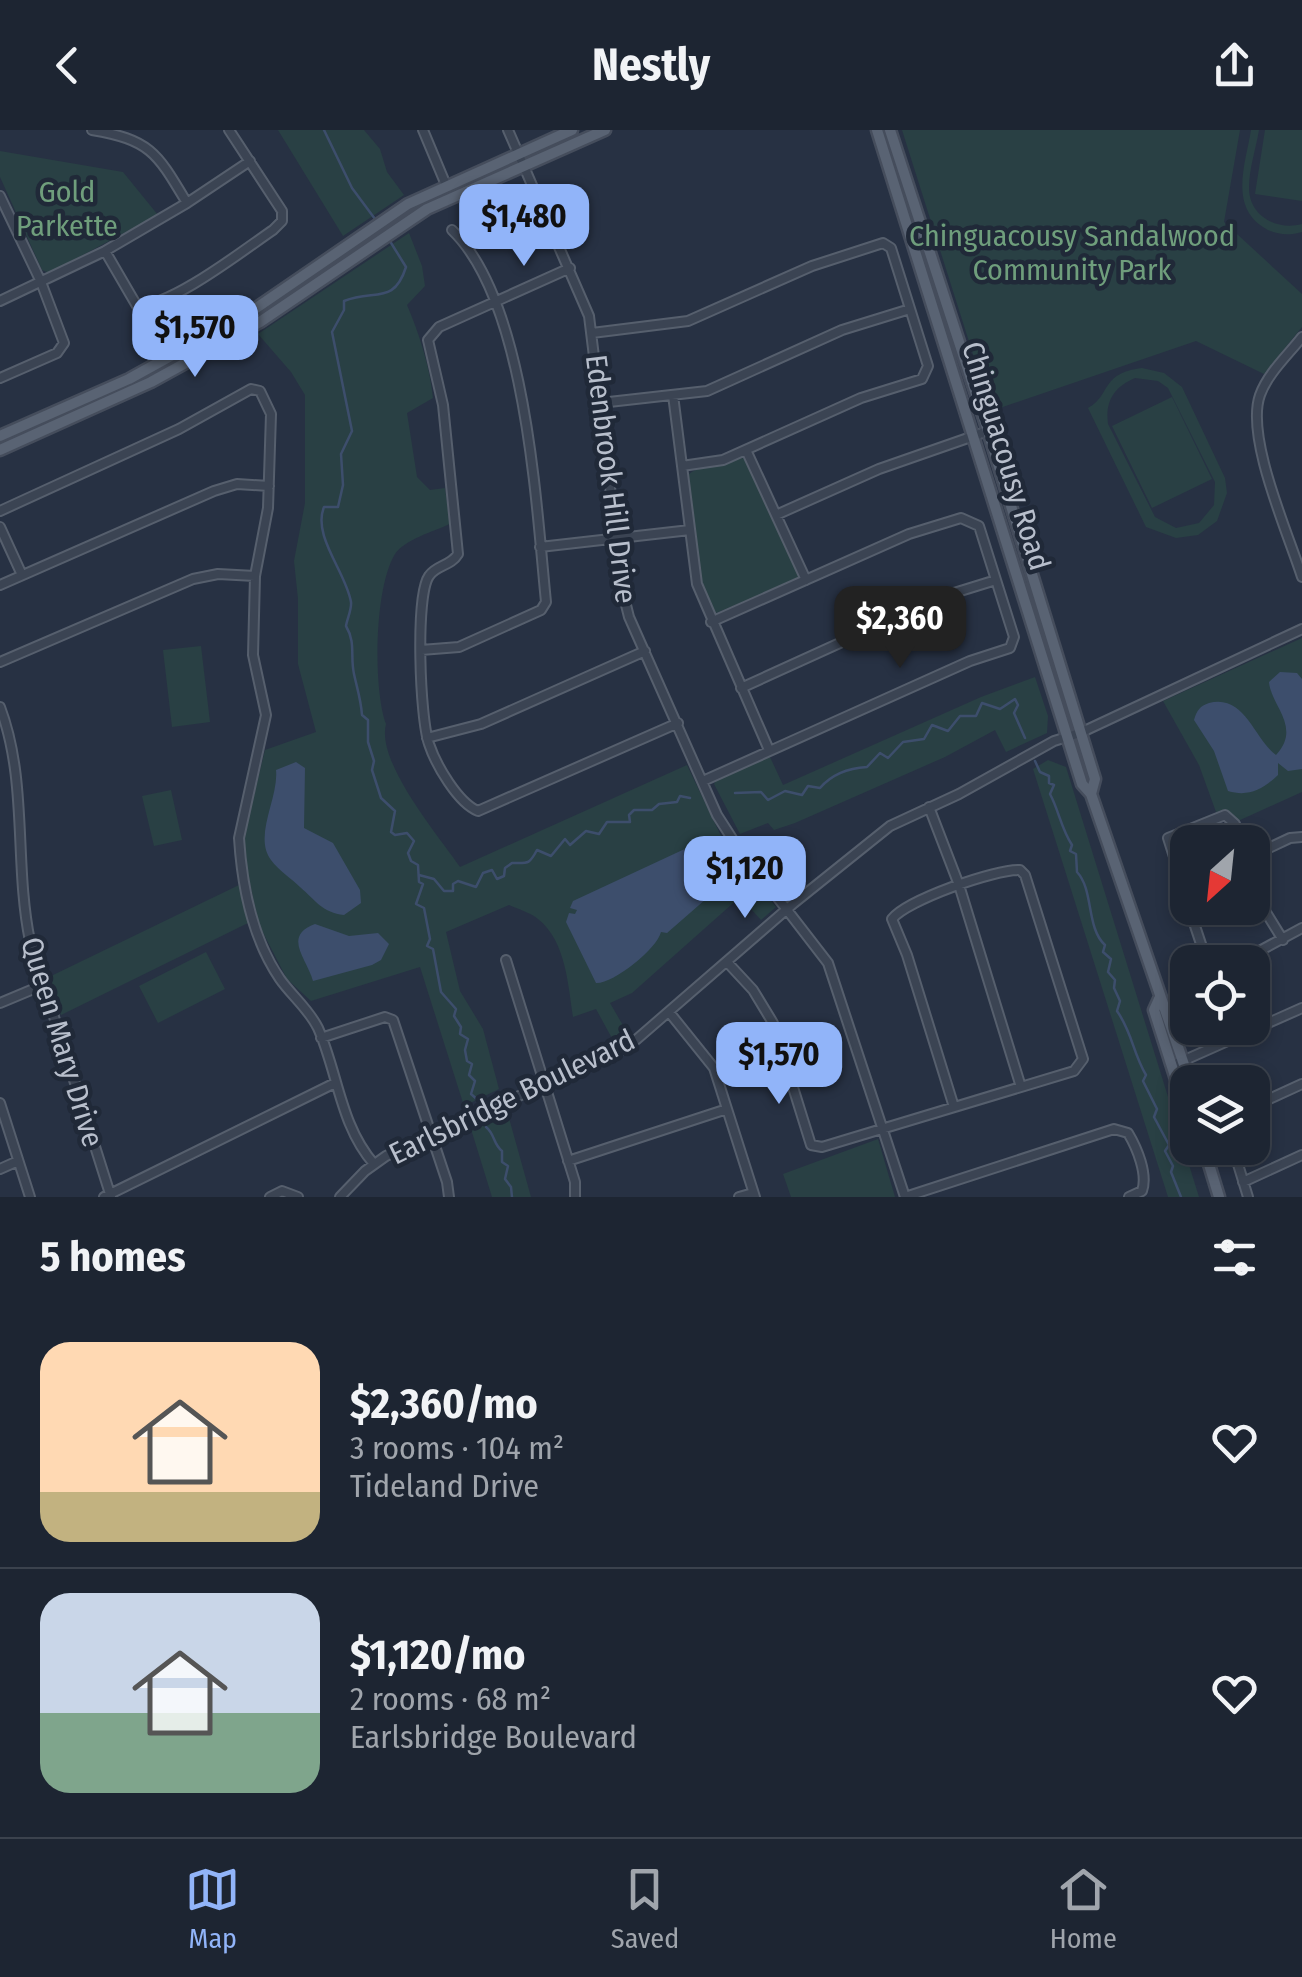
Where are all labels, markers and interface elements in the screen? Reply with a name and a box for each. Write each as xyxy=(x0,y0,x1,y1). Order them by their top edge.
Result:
icon: back xyxy=(40,38,95,93)
text: Nestly xyxy=(592,38,710,92)
icon: share xyxy=(1207,38,1262,93)
park label: Gold Parkette xyxy=(16,174,118,244)
pin: $1,480 xyxy=(443,184,605,269)
text: $1,480 xyxy=(481,197,567,235)
park label: Chinguacousy Sandalwood Community Park xyxy=(909,218,1235,288)
pin: $1,570 xyxy=(114,295,276,380)
text: $1,570 xyxy=(154,308,236,346)
street label: Chinguacousy Road xyxy=(954,337,1058,575)
street label: Edenbrook Hill Drive xyxy=(578,352,644,606)
pin: $2,360 xyxy=(819,586,981,671)
text: $2,360 xyxy=(856,599,944,637)
north arrow xyxy=(1170,825,1270,925)
map controls xyxy=(1170,825,1270,1165)
pin: $1,120 xyxy=(664,836,826,921)
text: $1,120 xyxy=(706,849,784,887)
street label: Queen Mary Drive xyxy=(13,933,111,1151)
button: locate xyxy=(1170,945,1270,1045)
street label: Earlsbridge Boulevard xyxy=(383,1022,641,1172)
pin: $1,570 xyxy=(698,1022,860,1107)
text: $1,570 xyxy=(738,1035,820,1073)
button: layers xyxy=(1170,1065,1270,1165)
icon: filters xyxy=(1207,1230,1262,1285)
text: 5 homes xyxy=(40,1232,186,1282)
text: $2,360/mo xyxy=(350,1379,538,1429)
icon: home xyxy=(120,1382,240,1502)
icon: heart xyxy=(1207,1415,1262,1470)
text: 3 rooms · 104 m² xyxy=(350,1429,564,1467)
text: Tideland Drive xyxy=(350,1467,539,1505)
text: $1,120/mo xyxy=(350,1630,525,1680)
icon: home xyxy=(120,1633,240,1753)
icon: heart xyxy=(1207,1666,1262,1721)
text: 2 rooms · 68 m² xyxy=(350,1680,551,1718)
text: Earlsbridge Boulevard xyxy=(350,1718,637,1756)
tab: Map xyxy=(185,1862,240,1955)
tab: Saved xyxy=(611,1862,679,1955)
tab: Home xyxy=(1050,1862,1117,1955)

